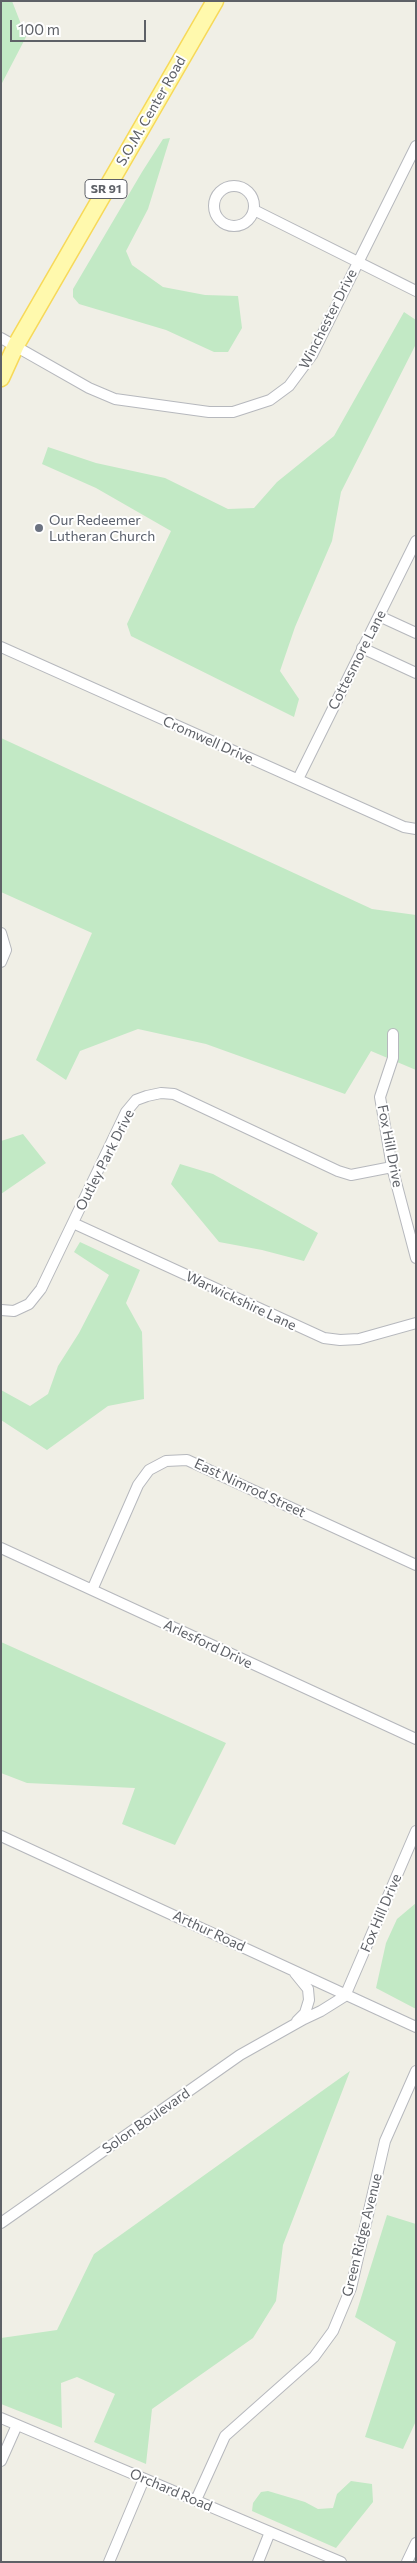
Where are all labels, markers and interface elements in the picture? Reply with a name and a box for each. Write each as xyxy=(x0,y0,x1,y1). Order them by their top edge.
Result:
scale bar xyxy=(12,10,149,42)
text: 100 m xyxy=(18,20,60,38)
street label: S.O.M. Center Road xyxy=(113,53,189,169)
road number: SR 91 xyxy=(85,180,127,198)
street label: Winchester Drive xyxy=(296,266,360,372)
place label: Our Redeemer Lutheran Church xyxy=(49,512,155,544)
marker: Our Redeemer Lutheran Church xyxy=(33,522,45,534)
street label: Cottesmore Lane xyxy=(325,607,389,713)
street label: Cromwell Drive xyxy=(160,713,256,767)
street label: Fox Hill Drive xyxy=(374,1103,406,1189)
street label: Outley Park Drive xyxy=(72,1107,138,1213)
street label: Warwickshire Lane xyxy=(183,1268,299,1334)
street label: East Nimrod Street xyxy=(192,1455,308,1521)
street label: Arlesford Drive xyxy=(161,1616,255,1672)
street label: Fox Hill Drive xyxy=(357,1871,405,1955)
street label: Arthur Road xyxy=(170,1907,248,1955)
street label: Solon Boulevard xyxy=(99,2085,193,2157)
street label: Green Ridge Avenue xyxy=(339,2172,385,2298)
street label: Orchard Road xyxy=(127,2465,215,2515)

